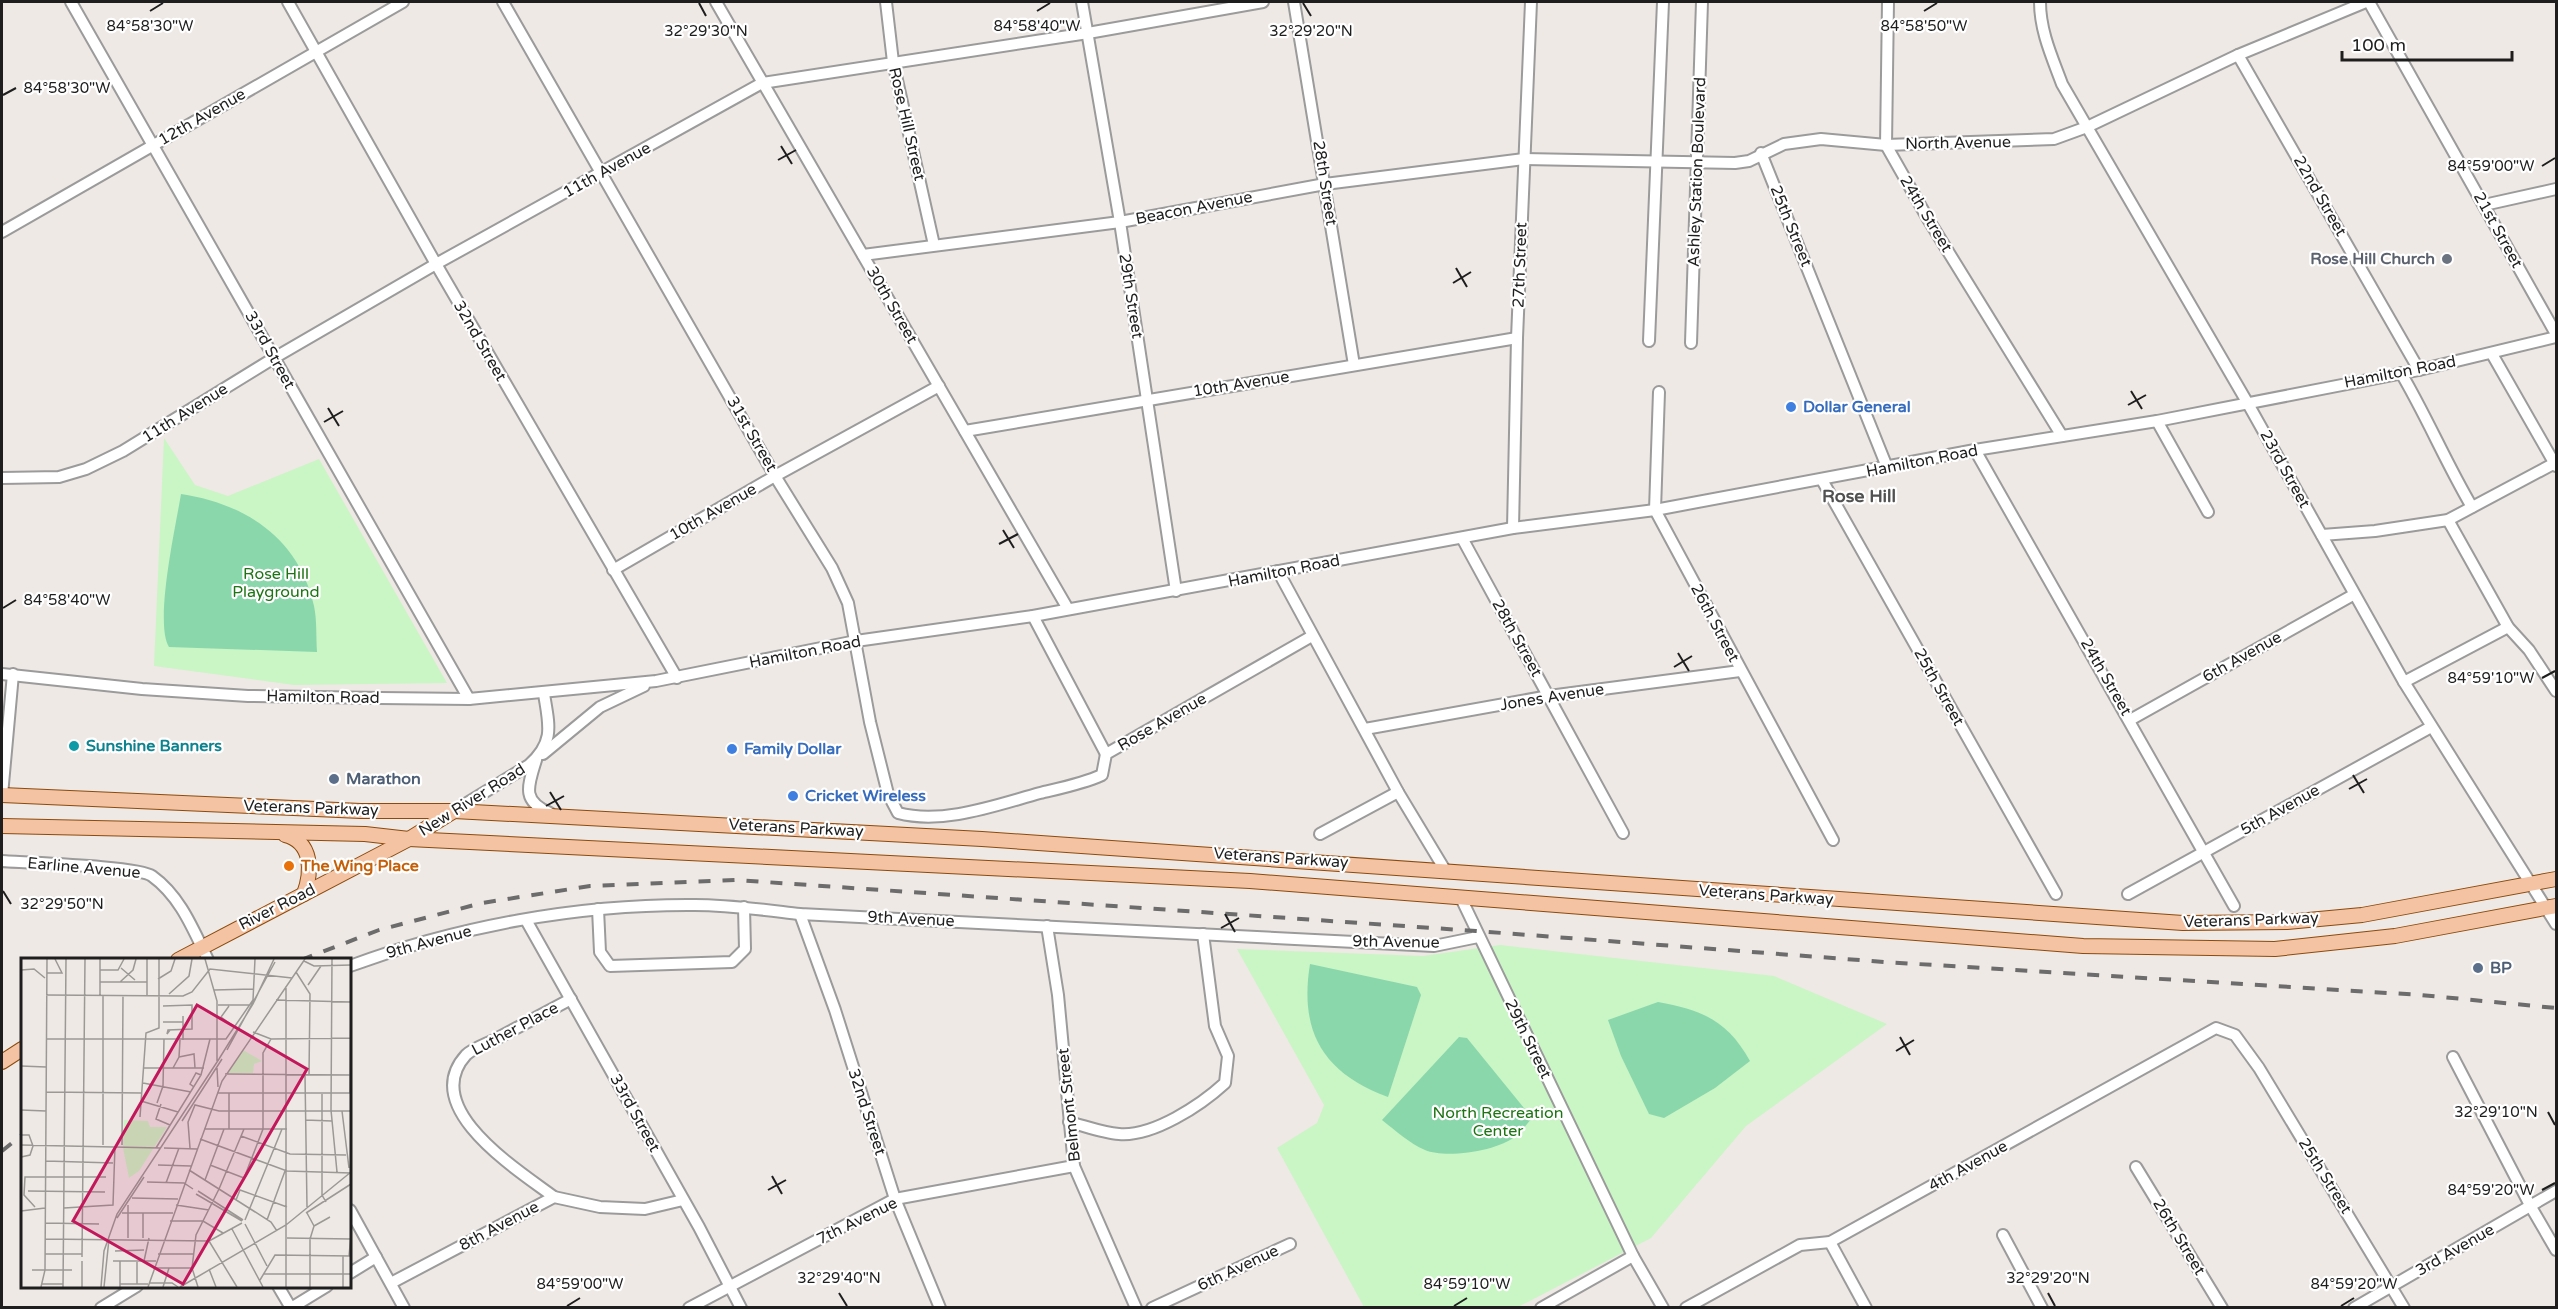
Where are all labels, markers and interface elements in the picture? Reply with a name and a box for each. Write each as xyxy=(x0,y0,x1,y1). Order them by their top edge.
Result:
text: 84°58'30"W xyxy=(107,17,193,35)
text: 84°58'40"W xyxy=(994,17,1080,35)
text: 84°58'50"W xyxy=(1881,17,1967,35)
text: 32°29'30"N xyxy=(664,22,748,40)
text: 32°29'20"N xyxy=(1269,22,1353,40)
scale bar xyxy=(2342,24,2512,62)
text: 100 m xyxy=(2351,34,2406,56)
street label: Rose Hill Street xyxy=(884,65,930,183)
street label: Ashley Station Boulevard xyxy=(1684,77,1710,267)
text: 84°58'30"W xyxy=(24,79,110,97)
street label: 12th Avenue xyxy=(155,84,249,150)
street label: North Avenue xyxy=(1905,132,2011,154)
street label: 11th Avenue xyxy=(560,138,654,202)
street label: 28th Street xyxy=(1308,139,1342,227)
street label: 22nd Street xyxy=(2289,152,2351,240)
text: 84°59'00"W xyxy=(2448,157,2534,175)
street label: 24th Street xyxy=(1895,172,1957,256)
street label: 25th Street xyxy=(1766,182,1816,270)
street label: Beacon Avenue xyxy=(1134,187,1254,229)
street label: 21st Street xyxy=(2469,189,2527,271)
street label: 27th Street xyxy=(1509,222,1531,308)
place label: Rose Hill Church xyxy=(2310,249,2435,269)
street label: 29th Street xyxy=(1114,252,1148,340)
marker: Rose Hill Church xyxy=(2440,252,2454,266)
street label: 30th Street xyxy=(862,263,922,347)
street label: 32nd Street xyxy=(449,297,511,385)
street label: 33rd Street xyxy=(240,308,300,392)
street label: Hamilton Road xyxy=(2342,351,2458,393)
street label: 10th Avenue xyxy=(1191,367,1291,401)
street label: 11th Avenue xyxy=(138,379,232,447)
street label: 31st Street xyxy=(722,393,782,475)
place label: Dollar General xyxy=(1803,397,1911,417)
marker: Dollar General xyxy=(1784,400,1798,414)
street label: 23rd Street xyxy=(2255,427,2315,511)
street label: Hamilton Road xyxy=(1864,440,1980,482)
street label: 10th Avenue xyxy=(666,479,760,545)
district label: Rose Hill xyxy=(1822,485,1896,507)
street label: Hamilton Road xyxy=(1226,550,1342,592)
park label: Rose Hill Playground xyxy=(232,564,320,602)
street label: 26th Street xyxy=(1686,580,1744,666)
text: 84°58'40"W xyxy=(24,591,110,609)
street label: 28th Street xyxy=(1487,596,1547,680)
street label: 6th Avenue xyxy=(2199,627,2285,687)
street label: Hamilton Road xyxy=(747,631,863,673)
street label: 24th Street xyxy=(2076,635,2136,719)
street label: 25th Street xyxy=(1909,645,1969,729)
text: 84°59'10"W xyxy=(2448,669,2534,687)
street label: Jones Avenue xyxy=(1499,679,1605,715)
street label: Hamilton Road xyxy=(266,686,380,708)
street label: Rose Avenue xyxy=(1114,689,1210,755)
place label: Sunshine Banners xyxy=(86,736,222,756)
marker: Sunshine Banners xyxy=(67,739,81,753)
place label: Family Dollar xyxy=(744,739,842,759)
marker: Family Dollar xyxy=(725,742,739,756)
street label: New River Road xyxy=(415,759,529,841)
place label: Marathon xyxy=(346,769,421,789)
marker: Marathon xyxy=(327,772,341,786)
street label: 5th Avenue xyxy=(2237,780,2323,840)
place label: Cricket Wireless xyxy=(805,786,926,806)
marker: Cricket Wireless xyxy=(786,789,800,803)
street label: Veterans Parkway xyxy=(243,796,379,820)
street label: Veterans Parkway xyxy=(728,814,864,842)
street label: Veterans Parkway xyxy=(1213,843,1350,873)
street label: Earline Avenue xyxy=(27,853,141,883)
place label: The Wing Place xyxy=(300,856,419,876)
marker: The Wing Place xyxy=(282,859,296,873)
street label: River Road xyxy=(235,879,319,935)
street label: Veterans Parkway xyxy=(1698,880,1835,910)
text: 32°29'50"N xyxy=(20,895,104,913)
street label: 9th Avenue xyxy=(867,907,955,931)
street label: Veterans Parkway xyxy=(2183,908,2319,932)
street label: 9th Avenue xyxy=(384,921,474,963)
street label: 9th Avenue xyxy=(1352,931,1440,953)
inset map xyxy=(21,958,351,1288)
place label: BP xyxy=(2490,958,2512,978)
marker: BP xyxy=(2471,961,2485,975)
street label: 29th Street xyxy=(1500,996,1556,1082)
street label: Luther Place xyxy=(468,998,562,1060)
street label: Belmont Street xyxy=(1053,1047,1085,1163)
street label: 32nd Street xyxy=(844,1066,890,1158)
street label: 33rd Street xyxy=(605,1071,665,1155)
park label: North Recreation Center xyxy=(1433,1103,1563,1141)
text: 32°29'10"N xyxy=(2454,1103,2538,1121)
street label: 25th Street xyxy=(2294,1134,2356,1218)
street label: 4th Avenue xyxy=(1925,1136,2011,1196)
text: 84°59'20"W xyxy=(2448,1181,2534,1199)
street label: 7th Avenue xyxy=(813,1193,901,1249)
street label: 26th Street xyxy=(2148,1195,2210,1279)
street label: 8th Avenue xyxy=(456,1197,542,1255)
street label: 3rd Avenue xyxy=(2412,1219,2498,1281)
street label: 6th Avenue xyxy=(1194,1240,1282,1296)
text: 32°29'40"N xyxy=(797,1269,881,1287)
text: 32°29'20"N xyxy=(2006,1269,2090,1287)
text: 84°59'00"W xyxy=(537,1275,623,1293)
text: 84°59'10"W xyxy=(1424,1275,1510,1293)
text: 84°59'20"W xyxy=(2311,1275,2397,1293)

